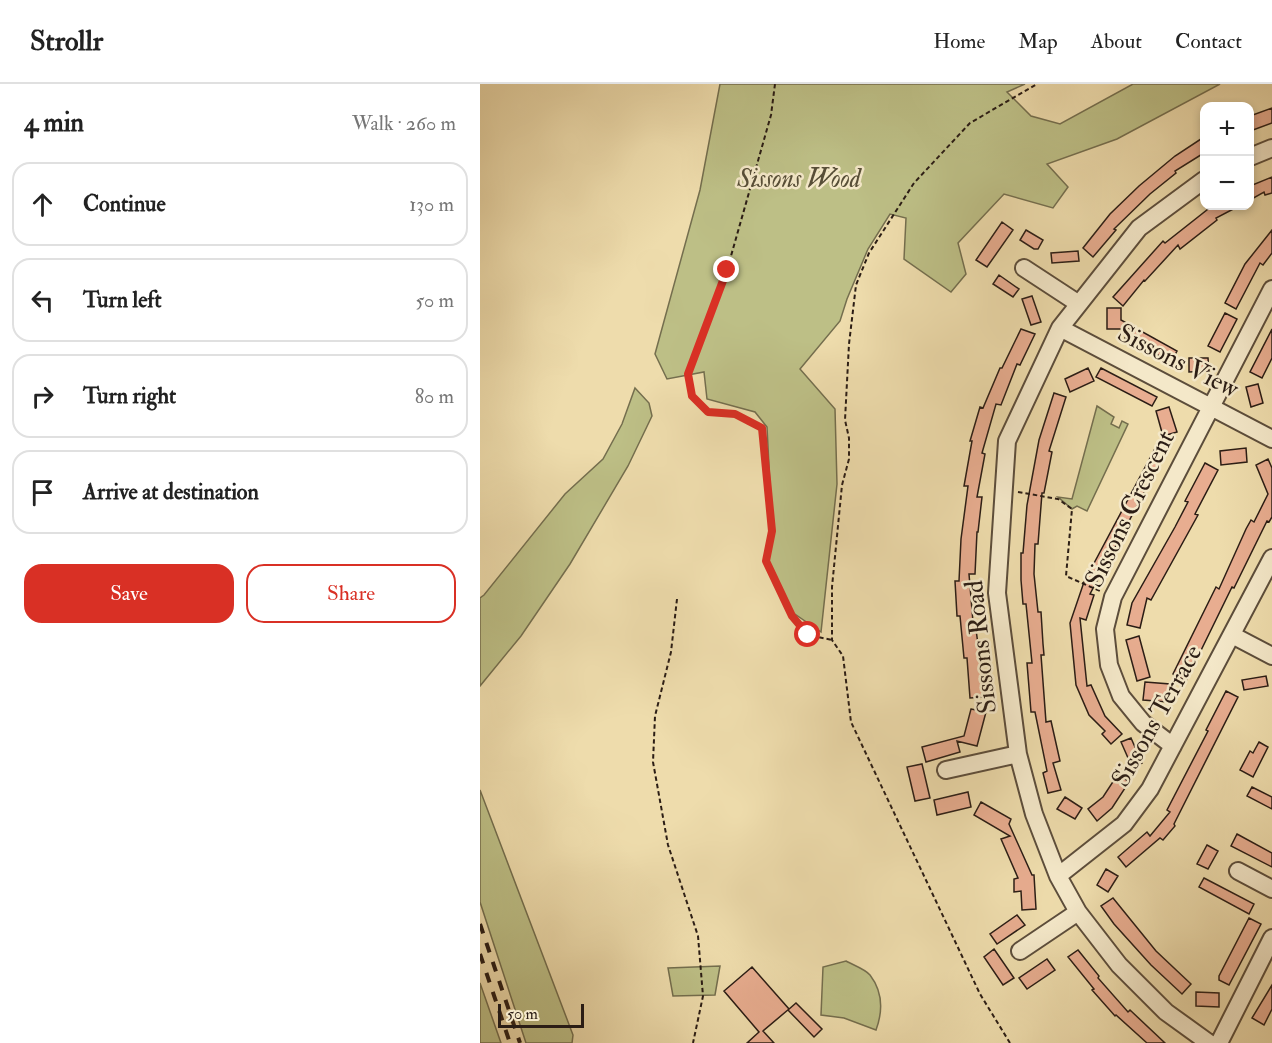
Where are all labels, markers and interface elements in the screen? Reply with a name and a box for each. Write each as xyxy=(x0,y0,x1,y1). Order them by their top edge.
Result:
text: Strollr xyxy=(30,24,103,59)
text: Home xyxy=(933,28,985,55)
text: Map xyxy=(1018,28,1058,55)
text: About xyxy=(1091,28,1142,55)
text: Contact xyxy=(1175,28,1242,55)
map controls xyxy=(1200,102,1254,210)
button: + xyxy=(1200,102,1254,156)
text: 4 min xyxy=(24,107,84,139)
text: Walk · 260 m xyxy=(352,111,456,136)
button: − xyxy=(1200,156,1254,210)
park label: Sissons Wood xyxy=(736,163,863,195)
icon: ahead xyxy=(26,188,59,221)
text: Continue xyxy=(83,190,166,218)
text: 130 m xyxy=(409,192,454,217)
route end xyxy=(713,256,739,282)
icon: left xyxy=(26,284,59,317)
text: Turn left xyxy=(83,286,162,314)
text: 50 m xyxy=(415,288,454,313)
street label: Sissons View xyxy=(1112,317,1245,406)
icon: right xyxy=(26,380,59,413)
text: Turn right xyxy=(83,382,176,410)
text: 80 m xyxy=(415,384,454,409)
street label: Sissons Crescent xyxy=(1078,425,1182,593)
icon: arrive xyxy=(26,476,59,509)
text: Arrive at destination xyxy=(83,478,259,506)
button: Save xyxy=(24,564,234,623)
button: Share xyxy=(246,564,456,623)
street label: Sissons Road xyxy=(958,579,1004,715)
route start xyxy=(794,621,820,647)
street label: Sissons Terrace xyxy=(1105,639,1209,793)
scale bar xyxy=(498,1001,584,1028)
text: 50 m xyxy=(507,1004,538,1024)

